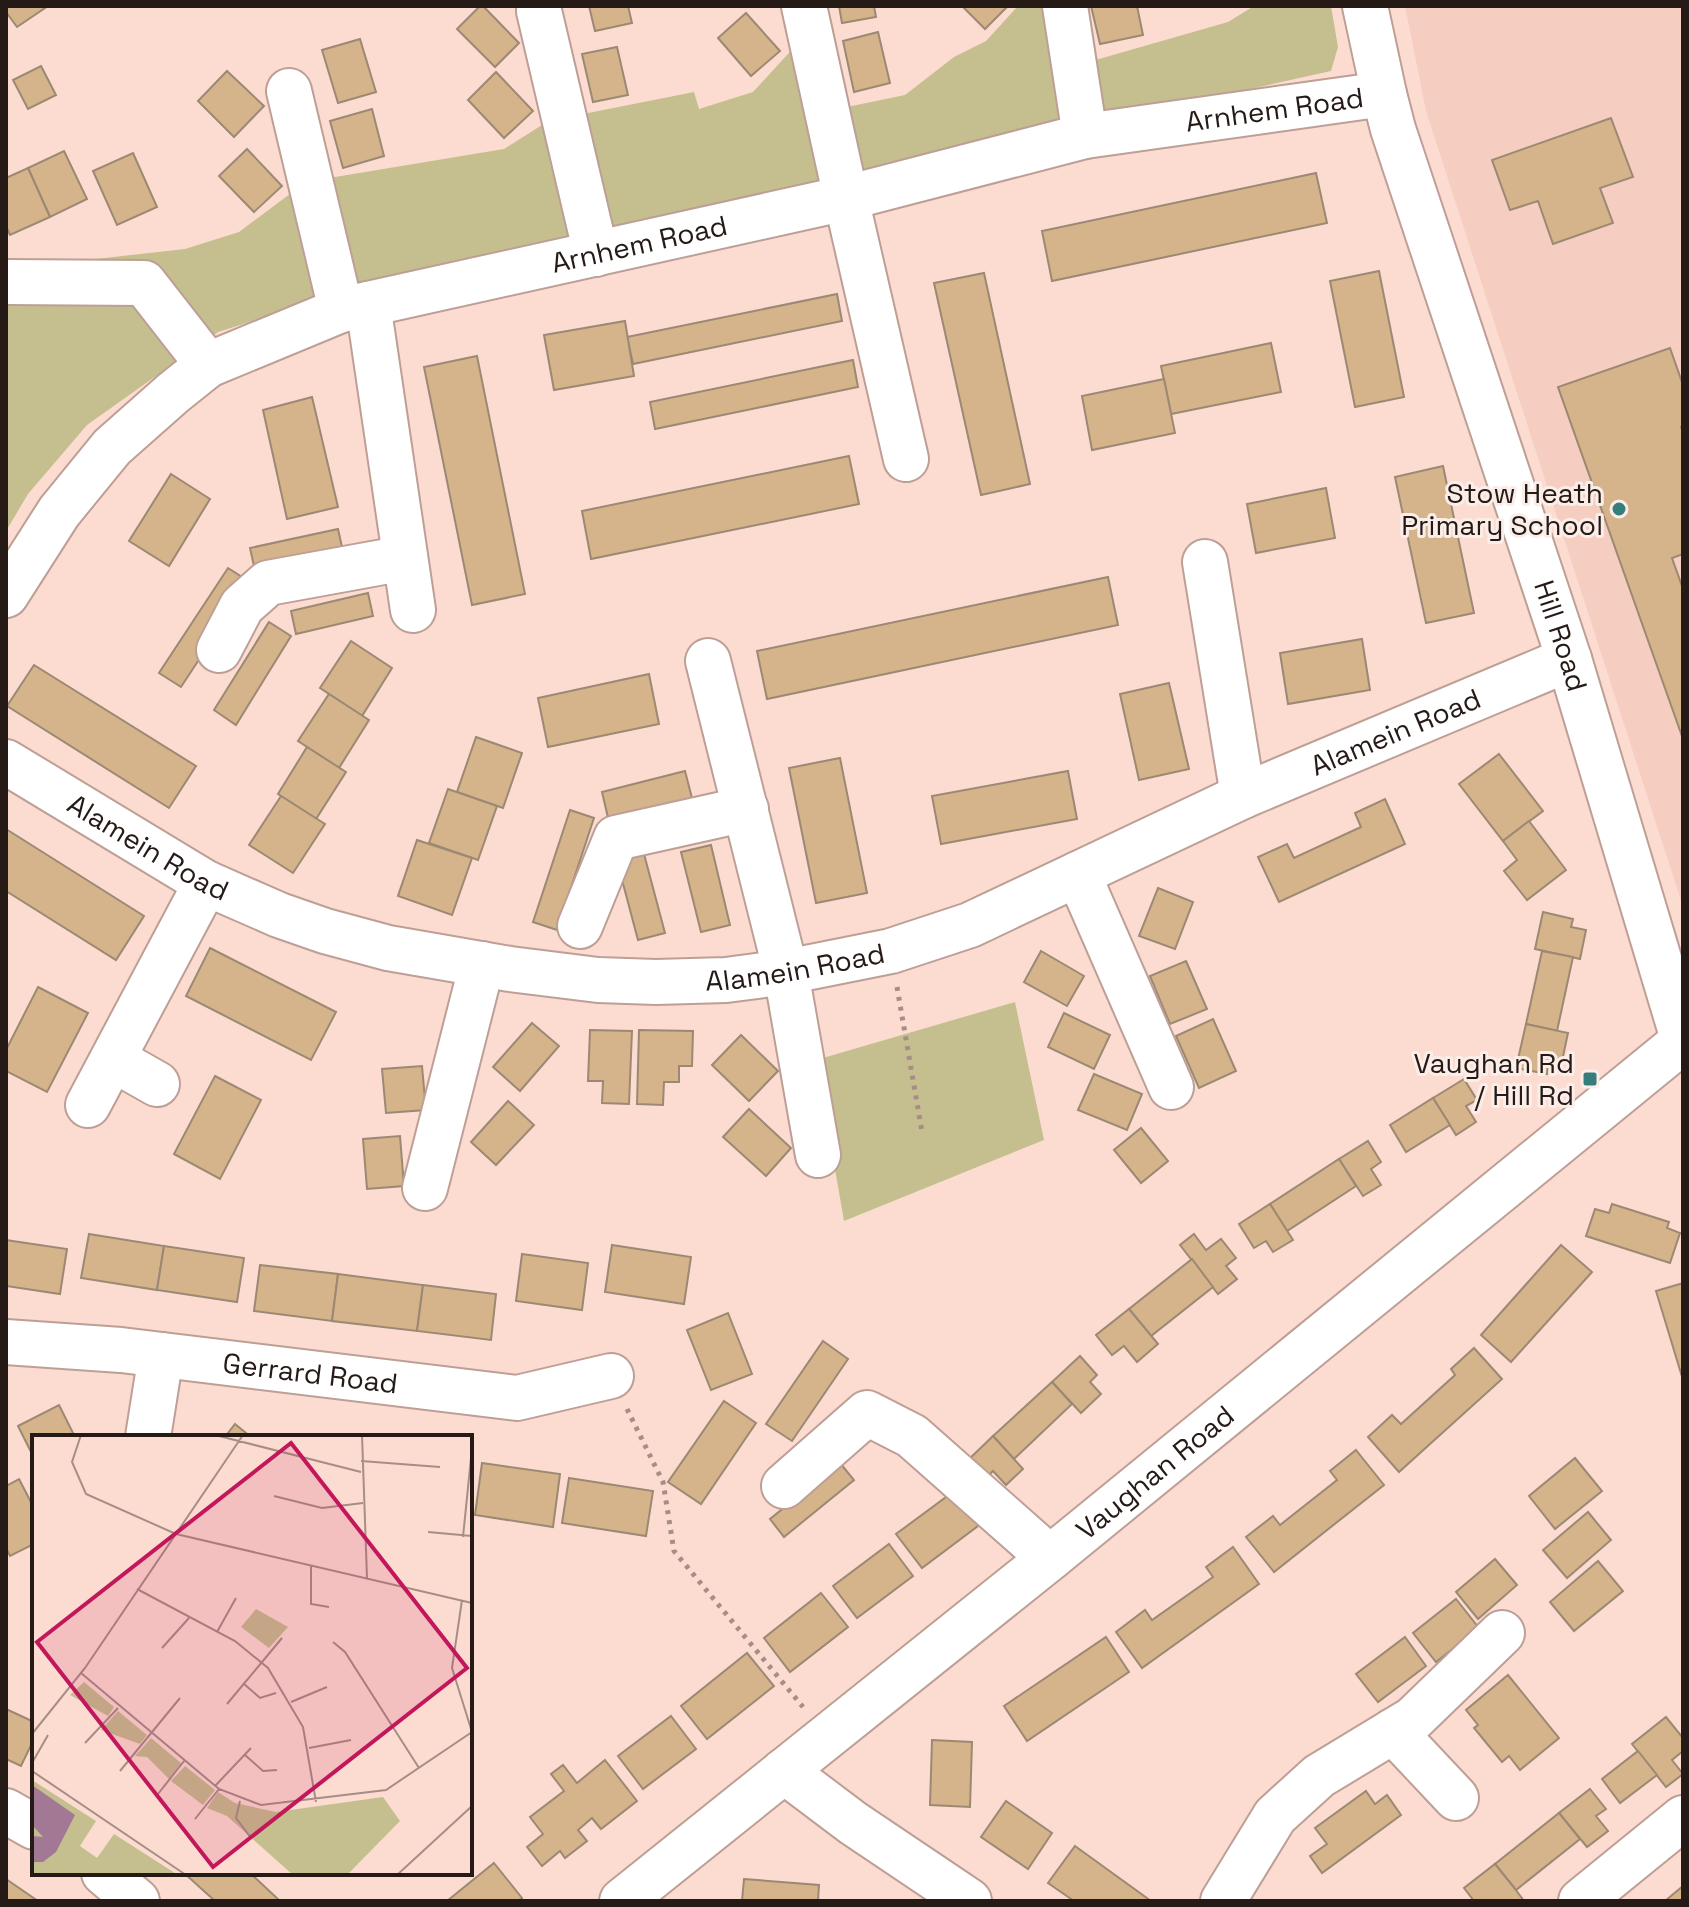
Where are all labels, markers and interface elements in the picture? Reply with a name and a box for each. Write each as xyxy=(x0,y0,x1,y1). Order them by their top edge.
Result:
street label: Arnhem Road xyxy=(1183,79,1366,140)
street label: Arnhem Road xyxy=(548,207,731,281)
place label: Stow Heath Primary School xyxy=(1401,475,1603,543)
marker: Stow Heath Primary School xyxy=(1610,500,1628,518)
street label: Hill Road xyxy=(1526,575,1596,696)
street label: Alamein Road xyxy=(1305,680,1486,784)
street label: Alamein Road xyxy=(61,786,234,909)
street label: Alamein Road xyxy=(705,935,888,999)
place label: Vaughan Rd / Hill Rd xyxy=(1413,1045,1574,1113)
marker: Vaughan Rd / Hill Rd xyxy=(1581,1070,1599,1088)
street label: Gerrard Road xyxy=(221,1344,400,1401)
street label: Vaughan Road xyxy=(1069,1397,1241,1547)
inset map xyxy=(32,1435,472,1875)

